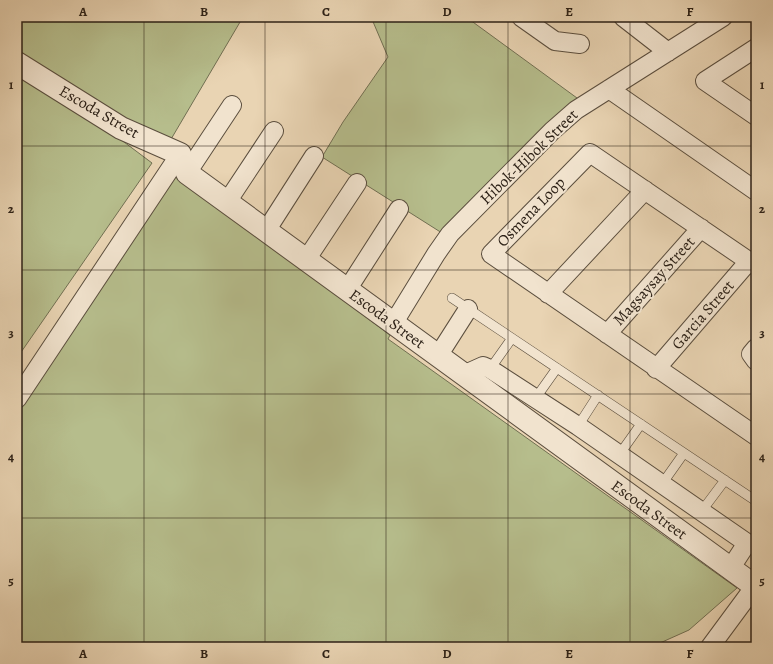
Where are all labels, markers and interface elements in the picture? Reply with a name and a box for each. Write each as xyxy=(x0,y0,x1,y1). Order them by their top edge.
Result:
text: A xyxy=(78,3,88,20)
text: B xyxy=(200,3,208,20)
text: C xyxy=(322,3,330,20)
text: D xyxy=(442,3,452,20)
text: E xyxy=(565,3,573,20)
text: F xyxy=(687,3,694,20)
text: 1 xyxy=(9,76,14,93)
text: 1 xyxy=(760,76,765,93)
street label: Escoda Street xyxy=(55,80,143,144)
street label: Hibok-Hibok Street xyxy=(475,104,583,210)
street label: Osmena Loop xyxy=(492,172,570,252)
text: 2 xyxy=(8,200,15,217)
text: 2 xyxy=(759,200,766,217)
street label: Magsaysay Street xyxy=(608,232,700,330)
street label: Garcia Street xyxy=(667,276,739,354)
street label: Escoda Street xyxy=(345,284,429,354)
text: 3 xyxy=(8,324,14,341)
text: 3 xyxy=(759,324,765,341)
text: 4 xyxy=(8,448,14,465)
text: 4 xyxy=(759,448,765,465)
street label: Escoda Street xyxy=(607,475,691,545)
text: 5 xyxy=(8,572,14,589)
text: 5 xyxy=(759,572,765,589)
text: A xyxy=(78,645,88,662)
text: B xyxy=(200,645,208,662)
text: C xyxy=(322,645,330,662)
text: D xyxy=(442,645,452,662)
text: E xyxy=(565,645,573,662)
text: F xyxy=(687,645,694,662)

